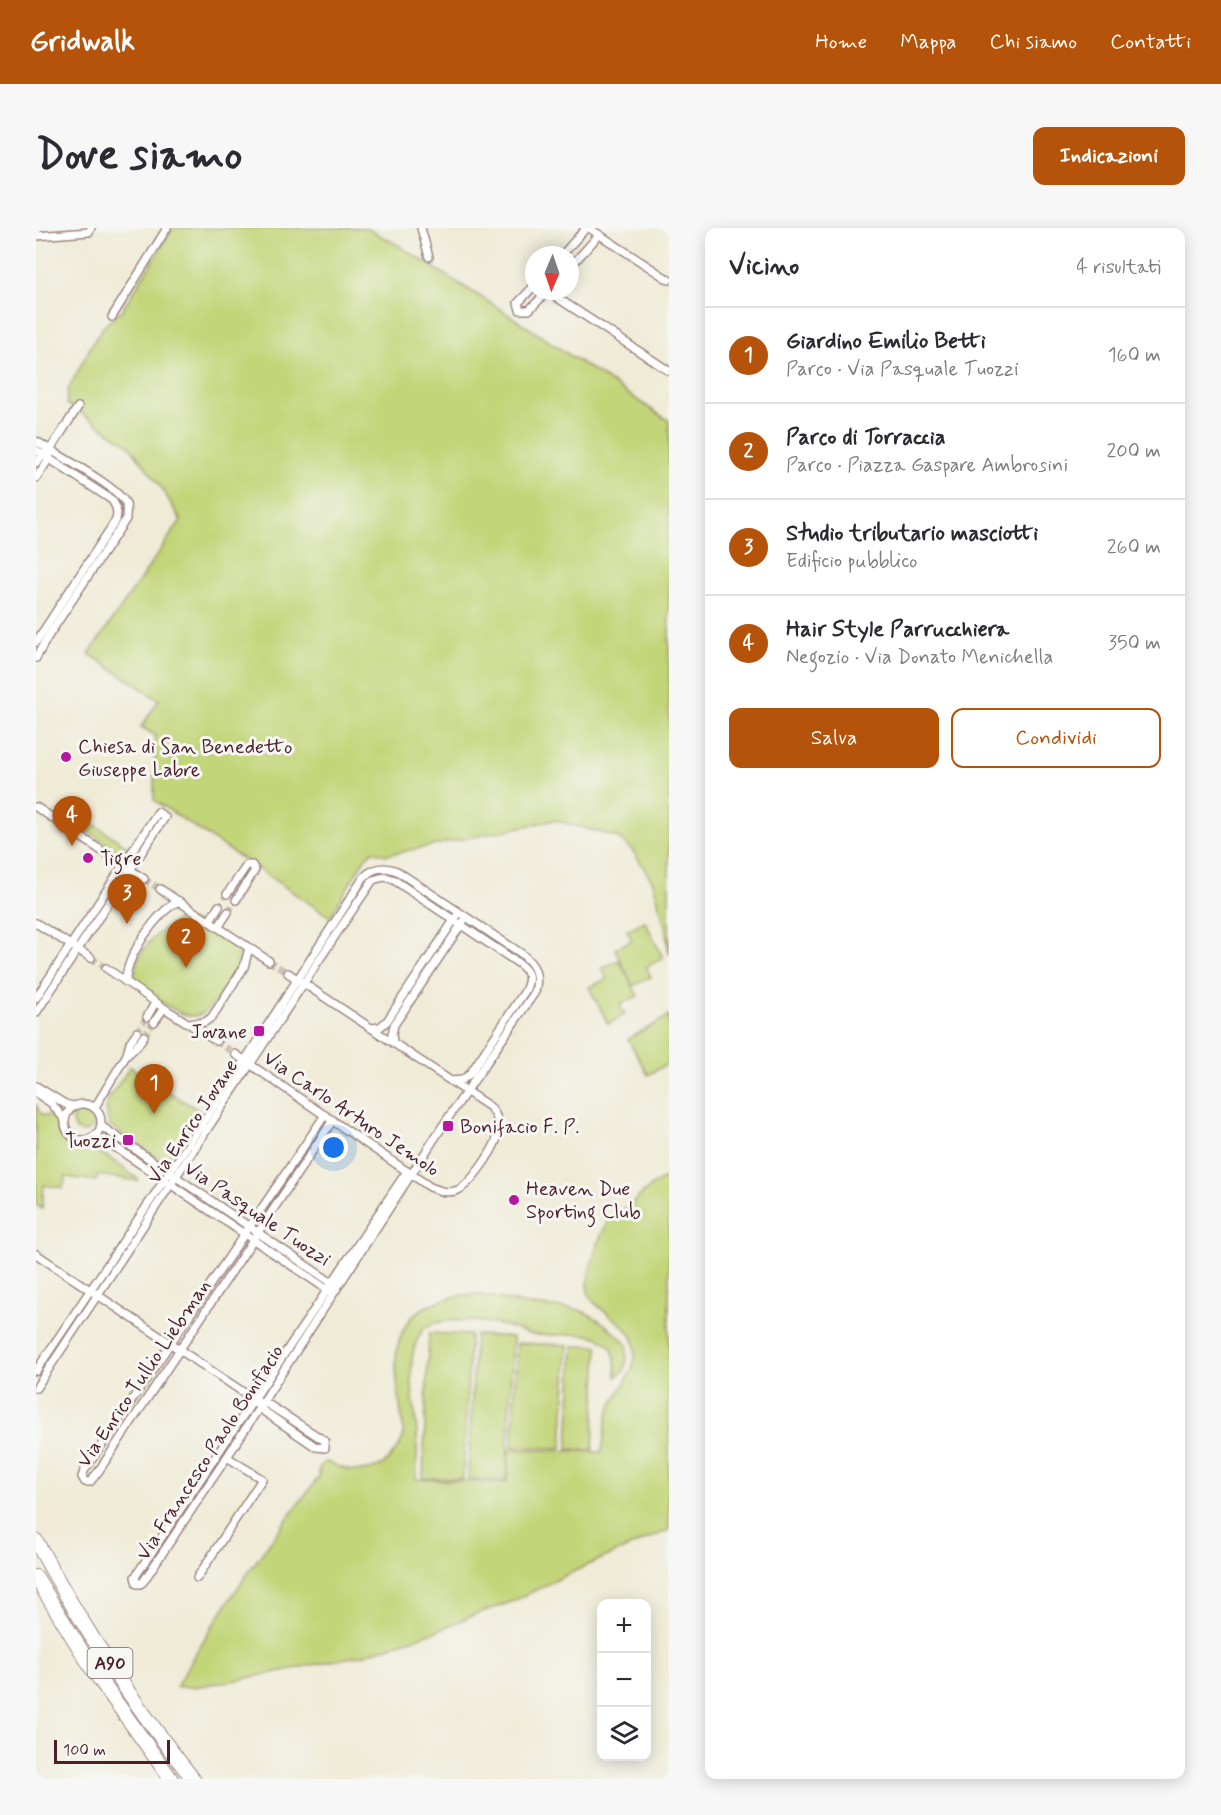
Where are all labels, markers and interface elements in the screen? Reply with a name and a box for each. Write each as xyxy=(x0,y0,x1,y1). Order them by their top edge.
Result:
text: Gridwalk xyxy=(30,24,135,61)
text: Home xyxy=(815,28,867,56)
text: Mappa xyxy=(900,28,956,56)
text: Chi siamo xyxy=(989,28,1077,56)
text: Contatti xyxy=(1110,28,1191,56)
button: Indicazioni xyxy=(1033,127,1185,185)
text: Dove siamo xyxy=(36,129,242,184)
north arrow xyxy=(525,246,579,300)
text: Vicino xyxy=(729,250,799,284)
text: 4 risultati xyxy=(1076,254,1161,281)
text: Giardino Emilio Betti xyxy=(786,328,986,356)
text: 1 xyxy=(744,342,753,369)
text: 160 m xyxy=(1108,342,1161,369)
text: Parco · Via Pasquale Tuozzi xyxy=(786,356,1019,383)
text: Parco di Torraccia xyxy=(786,424,946,452)
text: 2 xyxy=(744,438,753,465)
text: 200 m xyxy=(1106,438,1161,465)
text: Parco · Piazza Gaspare Ambrosini xyxy=(786,452,1068,479)
text: Studio tributario masciotti xyxy=(786,520,1038,548)
text: 3 xyxy=(744,534,753,561)
text: 260 m xyxy=(1107,534,1161,561)
text: Edificio pubblico xyxy=(786,548,917,575)
text: Hair Style Parrucchiera xyxy=(786,616,1009,644)
text: 4 xyxy=(743,630,754,657)
text: 350 m xyxy=(1108,630,1161,657)
text: Negozio · Via Donato Menichella xyxy=(786,644,1053,671)
button: Salva xyxy=(729,708,939,768)
button: Condividi xyxy=(951,708,1161,768)
place label: Chiesa di San Benedetto Giuseppe Labre xyxy=(78,734,293,784)
marker: Chiesa di San Benedetto Giuseppe Labre xyxy=(59,750,73,764)
pin: 4 xyxy=(52,796,92,846)
place label: Tigre xyxy=(100,846,142,875)
marker: Tigre xyxy=(81,851,95,865)
pin: 3 xyxy=(108,874,146,924)
pin: 2 xyxy=(166,918,206,968)
place label: Jovane xyxy=(190,1019,247,1046)
marker: Jovane xyxy=(252,1024,266,1038)
street label: Via Carlo Arturo Jemolo xyxy=(258,1045,445,1183)
street label: Via Enrico Jovane xyxy=(141,1054,245,1190)
pin: 1 xyxy=(134,1064,174,1114)
place label: Bonifacio F. P. xyxy=(460,1114,579,1141)
marker: Bonifacio F. P. xyxy=(441,1119,455,1133)
place label: Tuozzi xyxy=(65,1128,116,1155)
marker: Tuozzi xyxy=(121,1133,135,1147)
your location xyxy=(319,1133,348,1162)
street label: Via Pasquale Tuozzi xyxy=(179,1155,336,1273)
place label: Heaven Due Sporting Club xyxy=(526,1176,641,1228)
marker: Heaven Due Sporting Club xyxy=(507,1193,521,1207)
street label: Via Enrico Tullio Liebman xyxy=(71,1274,217,1473)
street label: Via Francesco Paolo Bonifacio xyxy=(130,1340,290,1566)
map controls xyxy=(597,1599,651,1761)
button: + xyxy=(597,1599,651,1653)
road number: A90 xyxy=(88,1648,133,1678)
button: − xyxy=(597,1653,651,1707)
button: layers xyxy=(597,1707,651,1761)
scale bar xyxy=(54,1737,170,1764)
text: 100 m xyxy=(63,1740,106,1761)

